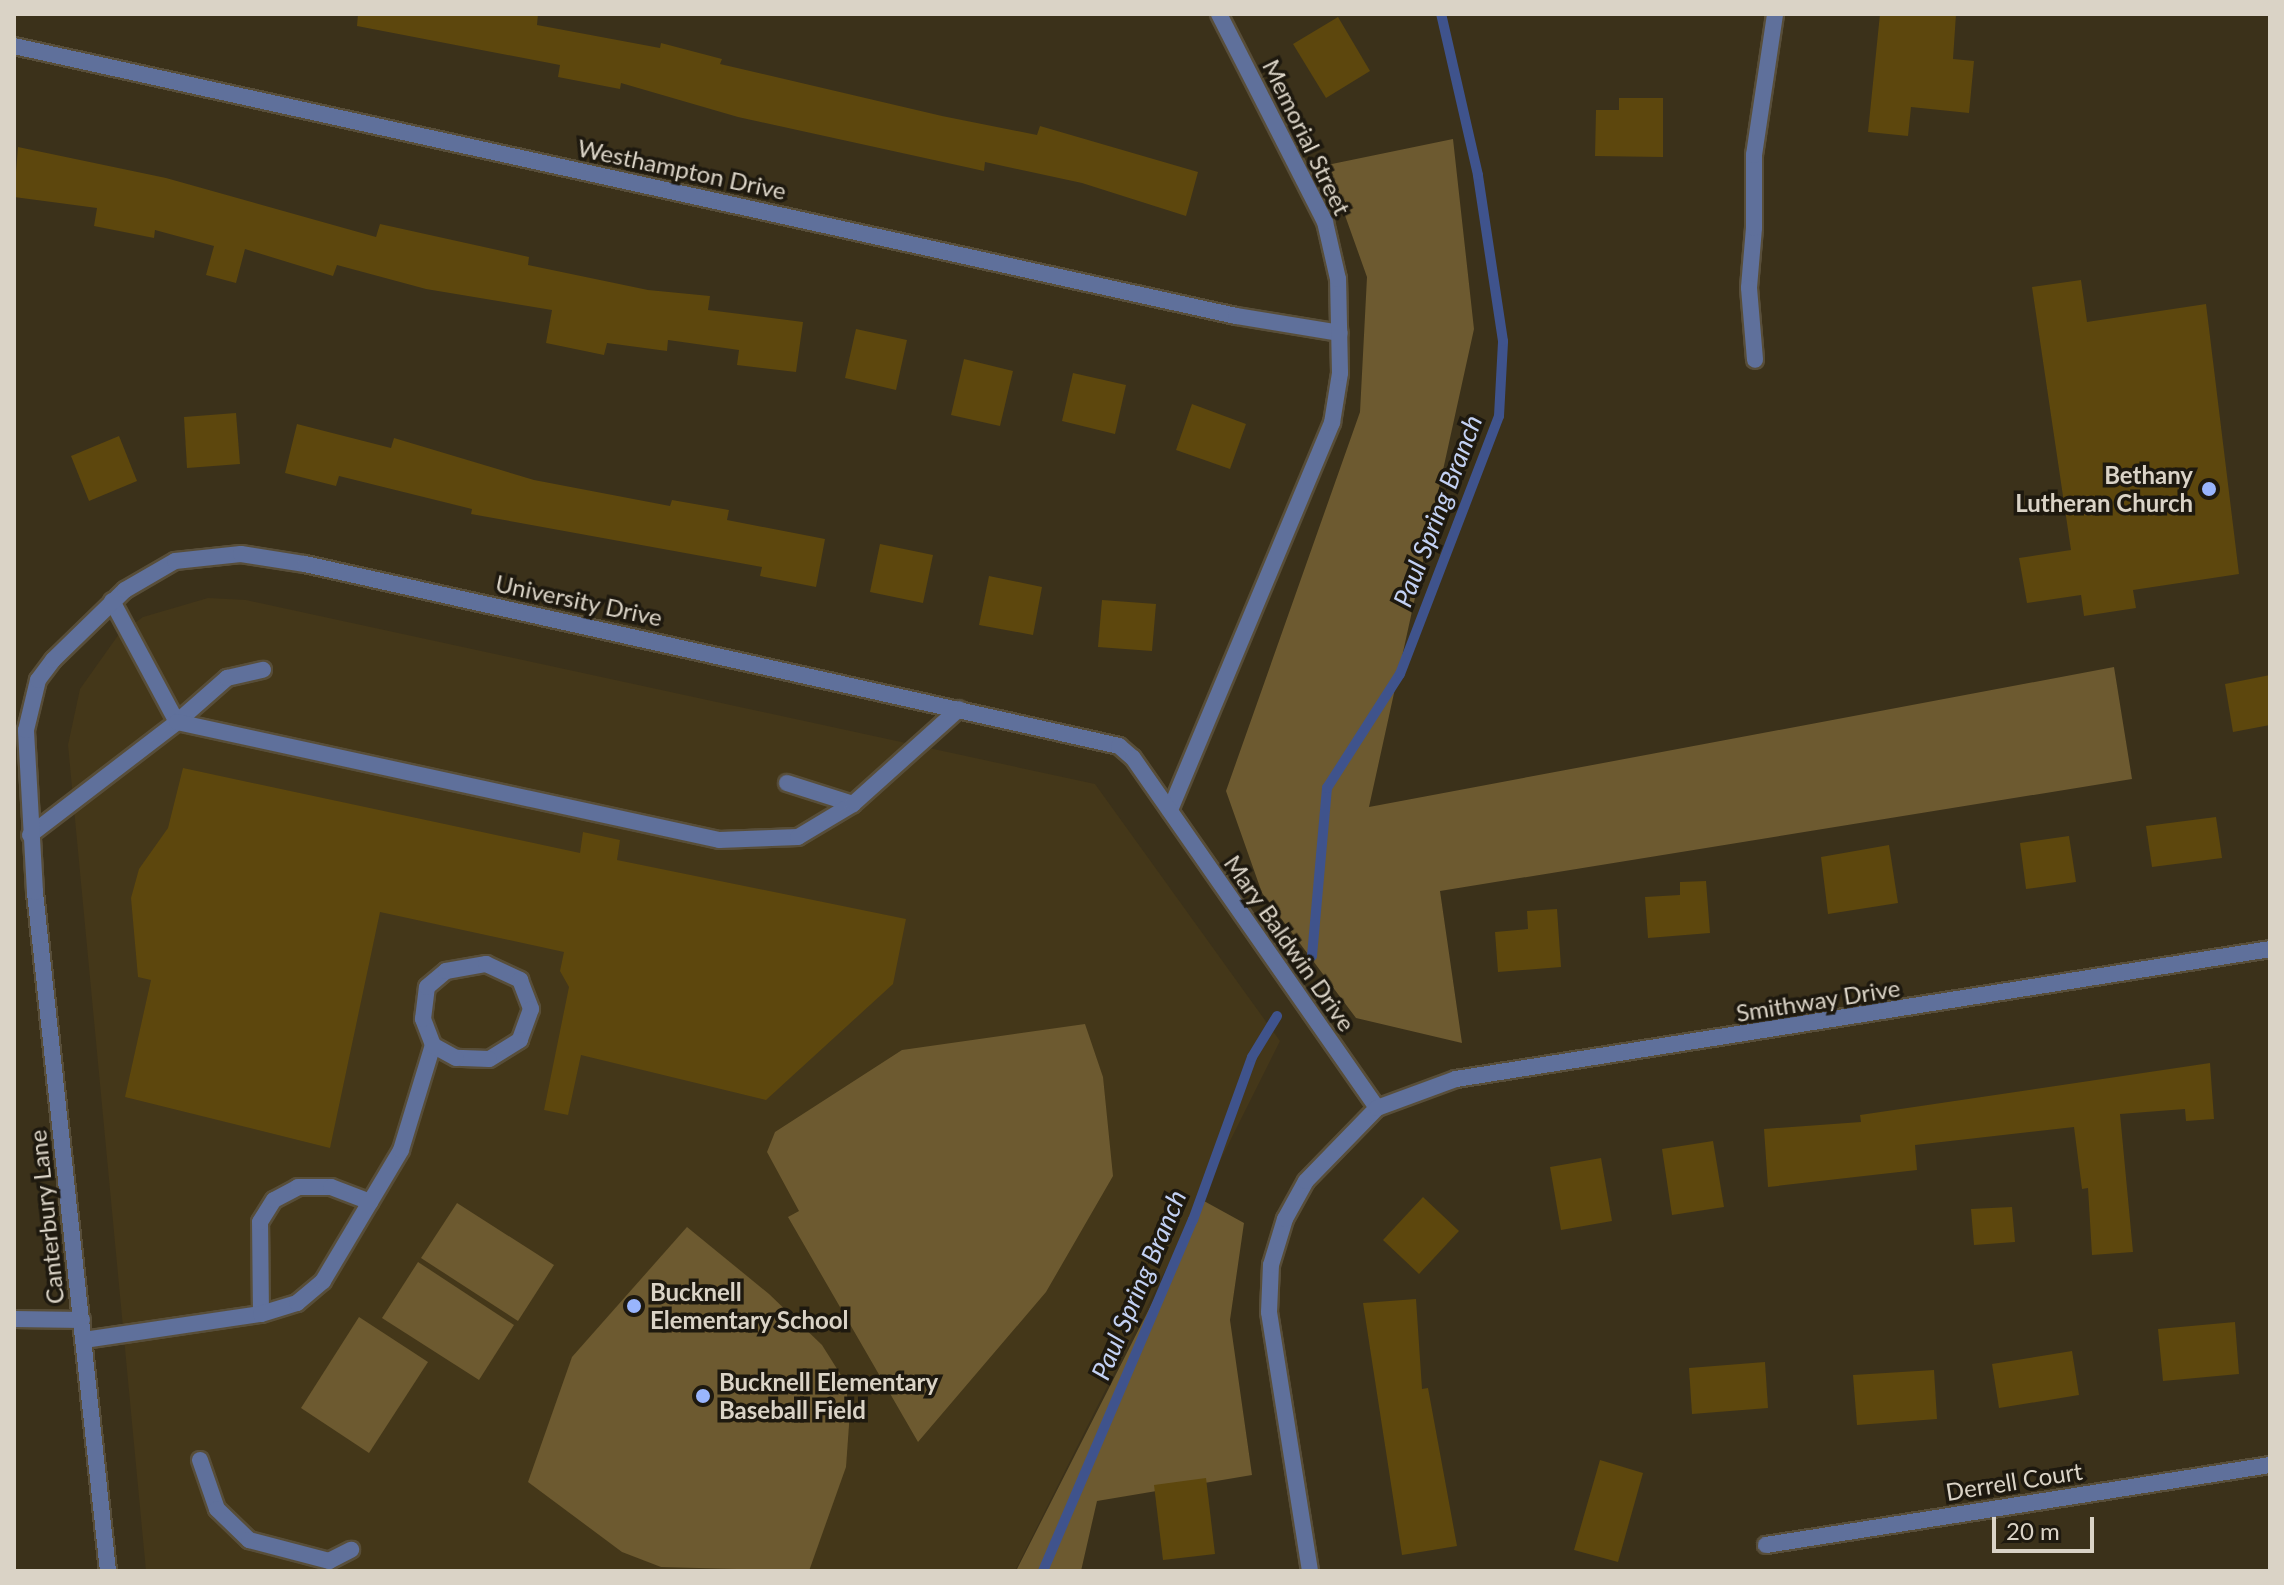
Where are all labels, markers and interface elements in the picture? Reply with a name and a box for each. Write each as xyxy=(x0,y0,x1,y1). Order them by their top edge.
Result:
street label: Memorial Street xyxy=(1257,55,1357,219)
street label: Westhampton Drive xyxy=(575,133,789,205)
water label: Paul Spring Branch xyxy=(1387,411,1489,611)
place label: Bethany Lutheran Church xyxy=(2015,461,2193,517)
marker: Bethany Lutheran Church xyxy=(2200,480,2218,498)
street label: University Drive xyxy=(493,568,665,632)
street label: Mary Baldwin Drive xyxy=(1218,849,1362,1037)
street label: Smithway Drive xyxy=(1734,973,1902,1027)
street label: Canterbury Lane xyxy=(23,1128,69,1306)
water label: Paul Spring Branch xyxy=(1085,1186,1193,1384)
place label: Bucknell Elementary School xyxy=(650,1278,849,1334)
marker: Bucknell Elementary School xyxy=(625,1297,643,1315)
place label: Bucknell Elementary Baseball Field xyxy=(719,1368,938,1424)
marker: Bucknell Elementary Baseball Field xyxy=(694,1387,712,1405)
street label: Derrell Court xyxy=(1944,1456,2084,1506)
scale bar xyxy=(1996,1501,2098,1551)
text: 20 m xyxy=(2006,1516,2060,1545)

